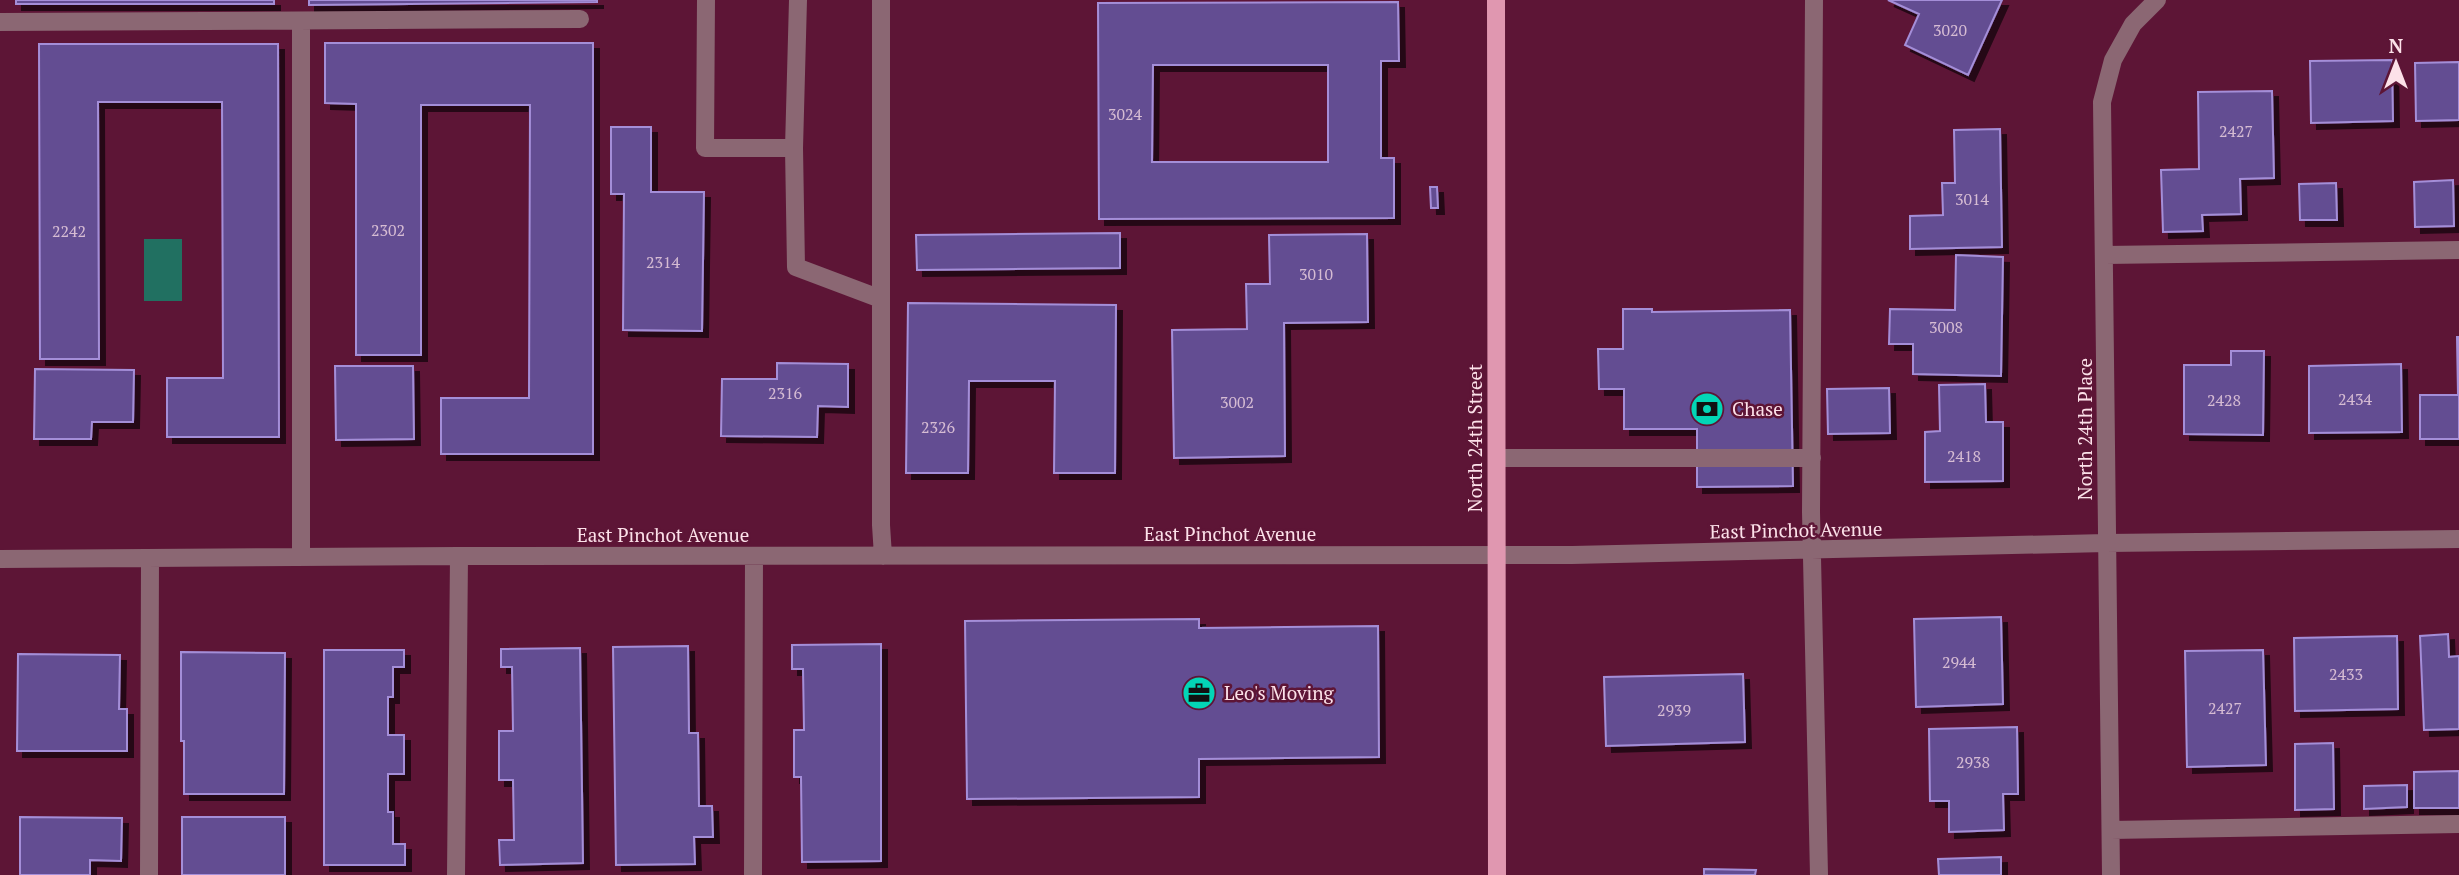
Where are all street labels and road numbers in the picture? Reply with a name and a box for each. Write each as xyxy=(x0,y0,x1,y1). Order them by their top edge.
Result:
street label: North 24th Place xyxy=(2072,358,2097,500)
street label: North 24th Street xyxy=(1462,364,1487,512)
street label: East Pinchot Avenue xyxy=(1709,515,1883,544)
street label: East Pinchot Avenue xyxy=(1144,521,1316,546)
street label: East Pinchot Avenue xyxy=(577,522,749,547)

